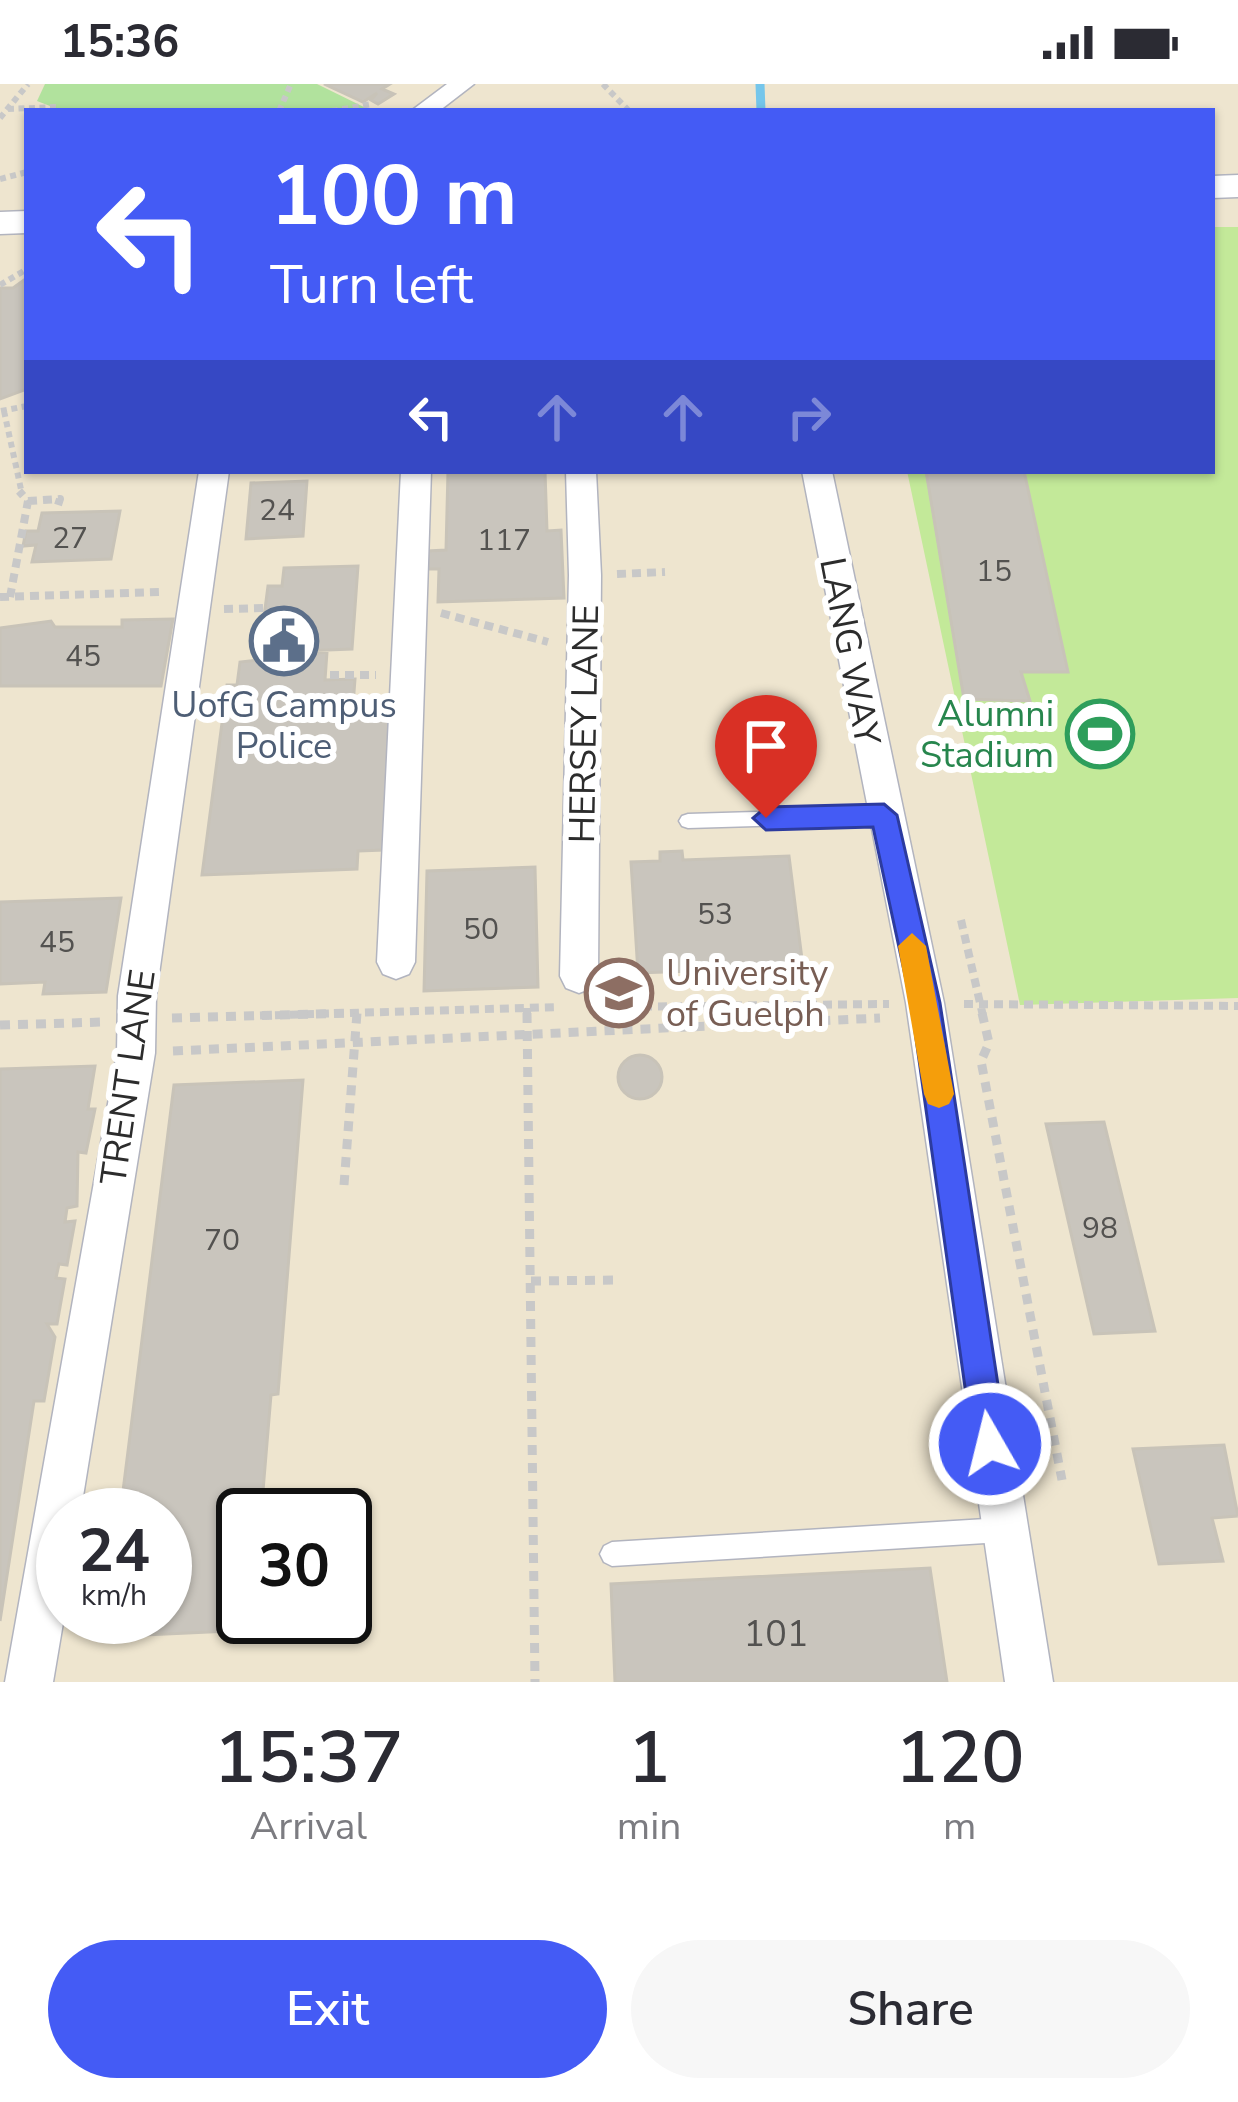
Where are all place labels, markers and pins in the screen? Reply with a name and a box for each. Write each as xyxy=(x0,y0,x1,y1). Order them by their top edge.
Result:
public building icon: UofG Campus Police xyxy=(249,606,319,676)
place label: UofG Campus Police xyxy=(171,681,397,771)
place label: Alumni Stadium xyxy=(920,690,1054,780)
pin xyxy=(715,695,817,818)
sports icon: Alumni Stadium xyxy=(1065,699,1135,769)
place label: University of Guelph xyxy=(666,949,829,1039)
school or university icon: University of Guelph xyxy=(584,958,654,1028)

